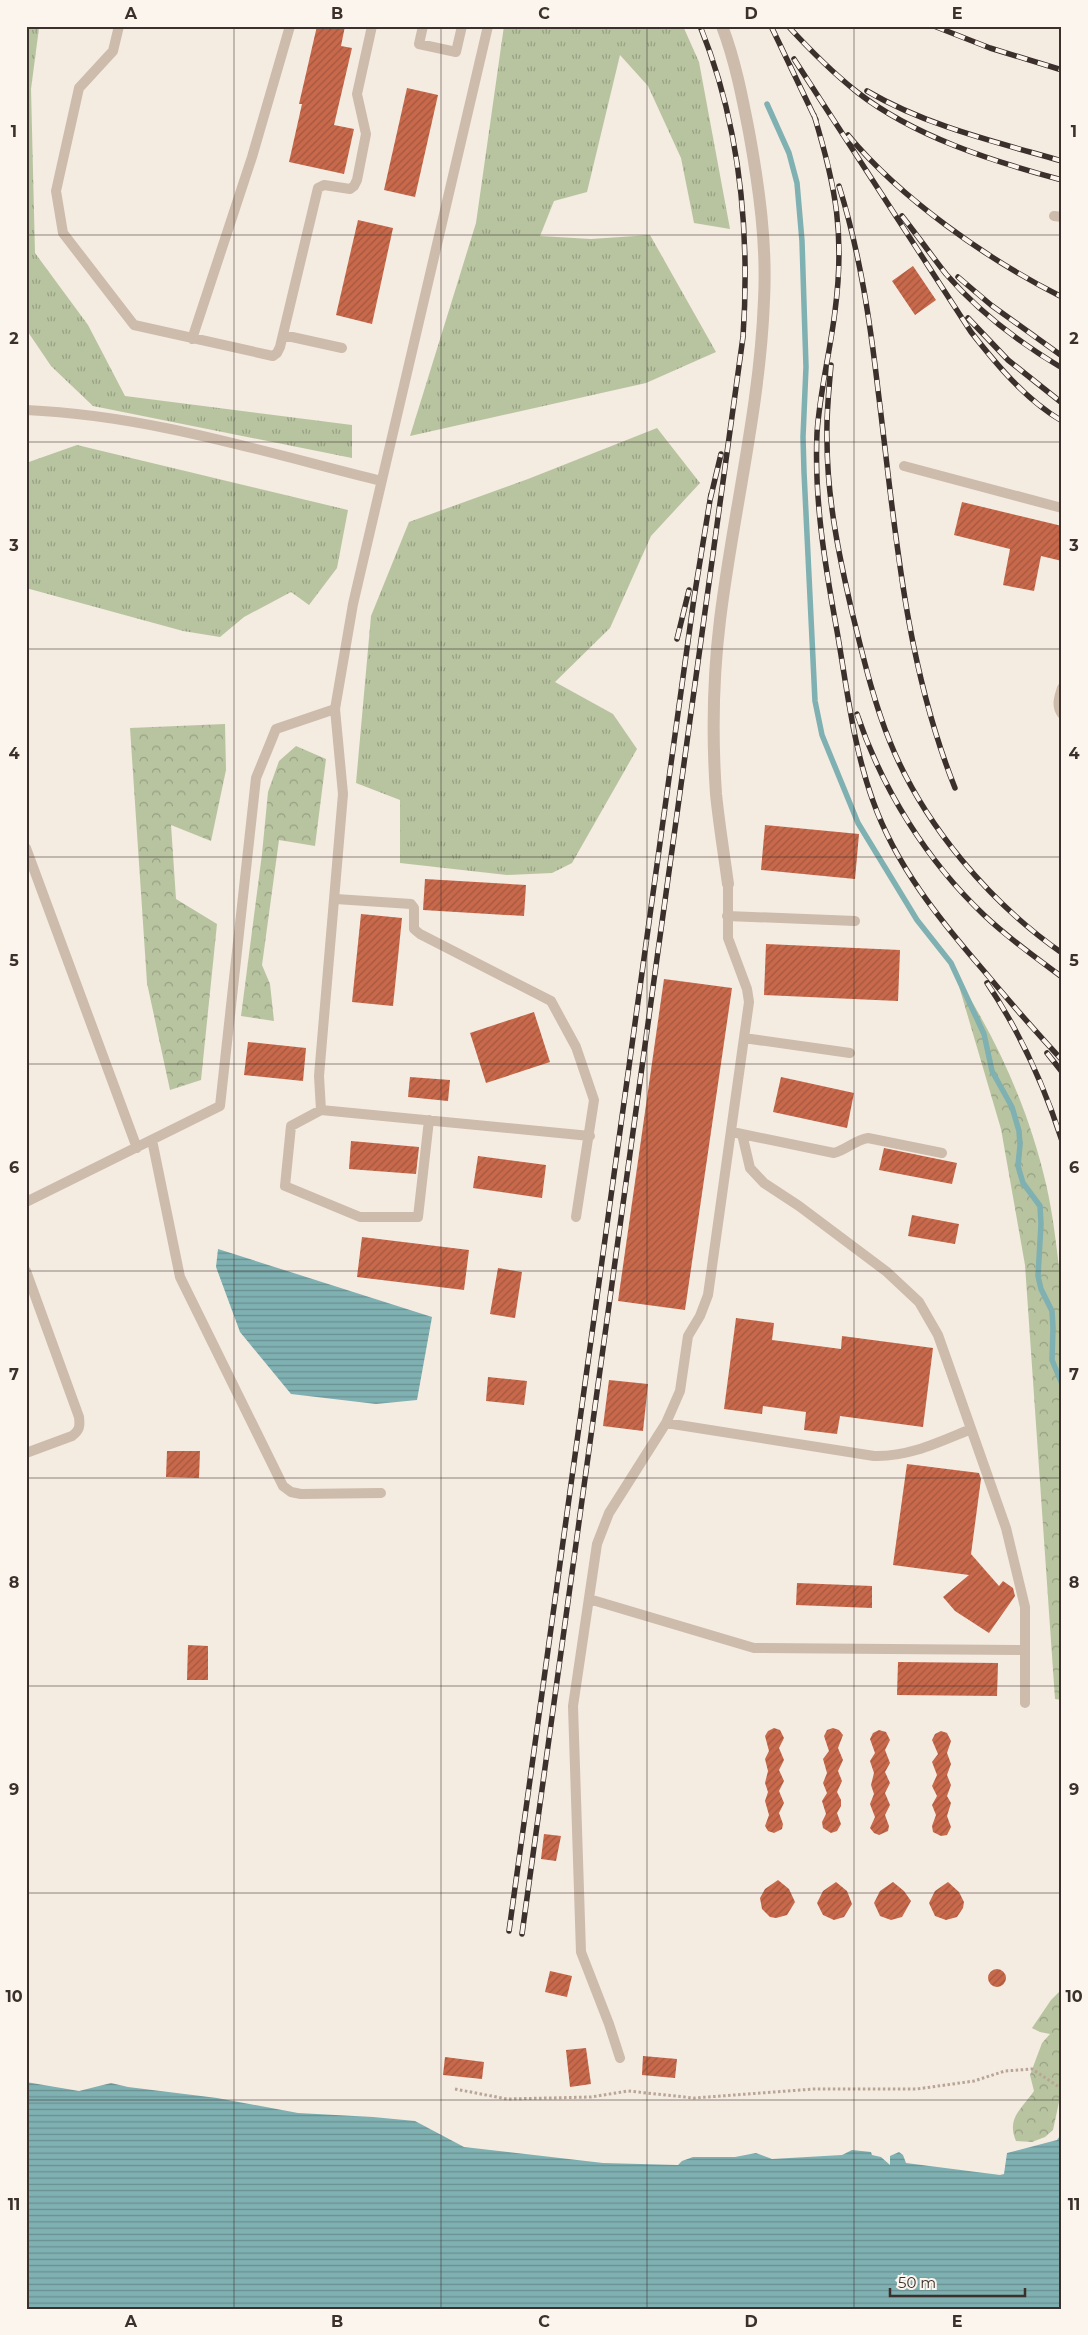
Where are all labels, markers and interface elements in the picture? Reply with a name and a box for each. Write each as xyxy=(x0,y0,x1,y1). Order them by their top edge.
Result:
text: A xyxy=(124,4,138,23)
text: B xyxy=(331,4,343,23)
text: C xyxy=(538,4,550,23)
text: D xyxy=(744,4,758,23)
text: E xyxy=(952,4,962,23)
text: 1 xyxy=(11,122,17,141)
text: 1 xyxy=(1071,122,1077,141)
text: 2 xyxy=(9,329,19,348)
text: 2 xyxy=(1069,329,1079,348)
text: 3 xyxy=(8,536,19,555)
text: 3 xyxy=(1068,536,1079,555)
text: 4 xyxy=(8,744,20,763)
text: 4 xyxy=(1068,744,1080,763)
text: 5 xyxy=(9,951,19,970)
text: 5 xyxy=(1069,951,1079,970)
text: 6 xyxy=(9,1158,19,1177)
text: 6 xyxy=(1069,1158,1079,1177)
text: 7 xyxy=(9,1365,19,1384)
text: 7 xyxy=(1069,1365,1079,1384)
text: 8 xyxy=(9,1573,19,1592)
text: 8 xyxy=(1069,1573,1079,1592)
text: 9 xyxy=(9,1780,19,1799)
text: 9 xyxy=(1069,1780,1079,1799)
text: 10 xyxy=(5,1987,23,2006)
text: 10 xyxy=(1065,1987,1083,2006)
text: 11 xyxy=(8,2195,20,2214)
text: 11 xyxy=(1068,2195,1080,2214)
scale bar xyxy=(890,2265,1026,2297)
text: 50 m xyxy=(898,2273,936,2292)
text: A xyxy=(124,2312,138,2331)
text: B xyxy=(331,2312,343,2331)
text: C xyxy=(538,2312,550,2331)
text: D xyxy=(744,2312,758,2331)
text: E xyxy=(952,2312,962,2331)

